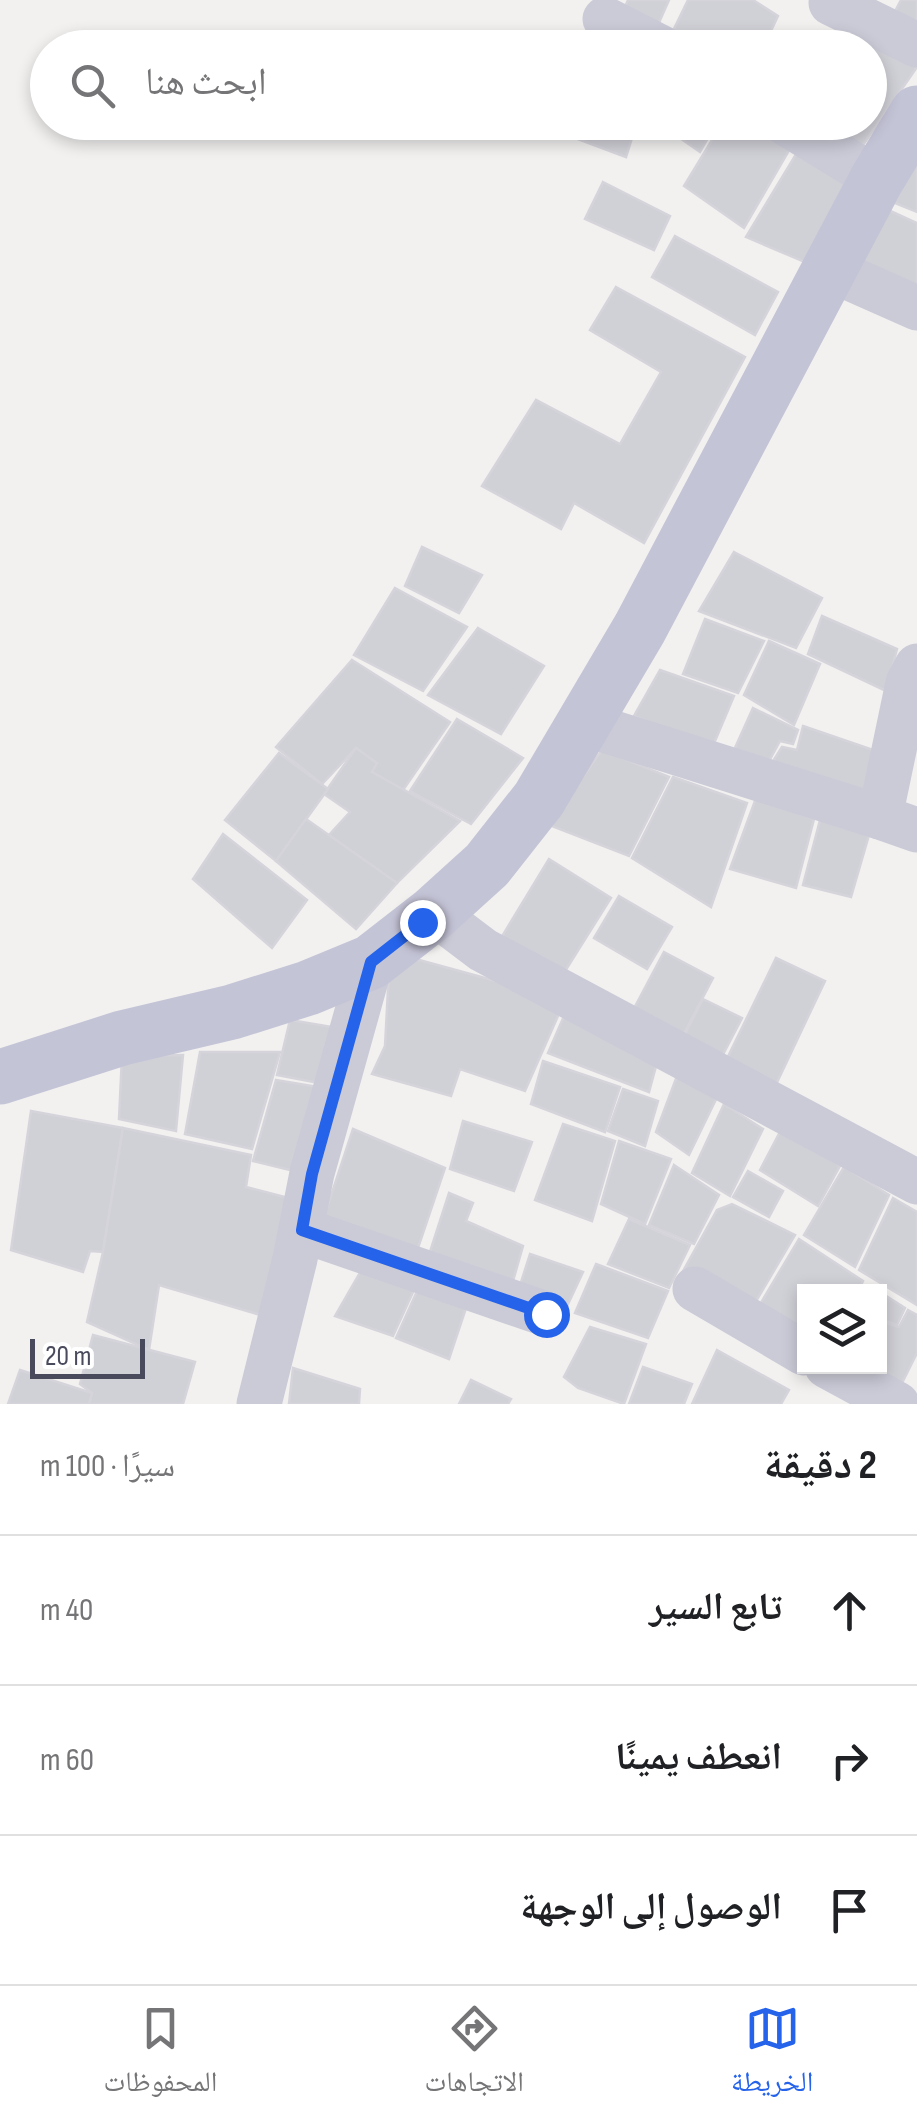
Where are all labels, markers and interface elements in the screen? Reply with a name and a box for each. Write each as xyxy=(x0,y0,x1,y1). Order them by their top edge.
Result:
search box xyxy=(30,30,887,140)
icon: search xyxy=(65,58,120,113)
text: ابحث هنا xyxy=(145,60,267,105)
route end xyxy=(400,900,446,946)
map controls xyxy=(797,1284,887,1374)
button: layers xyxy=(797,1284,887,1374)
route start xyxy=(524,1292,570,1338)
scale bar xyxy=(30,1334,145,1378)
text: 20 m xyxy=(45,1340,91,1373)
text: 2 دقيقة xyxy=(764,1440,877,1491)
text: سيرًا · 100 m xyxy=(40,1447,175,1486)
icon: ahead xyxy=(822,1583,877,1638)
text: تابع السير xyxy=(649,1585,782,1630)
text: 40 m xyxy=(40,1591,93,1630)
icon: right xyxy=(822,1733,877,1788)
text: انعطف يمينًا xyxy=(615,1735,782,1780)
text: 60 m xyxy=(40,1741,94,1780)
icon: arrive xyxy=(822,1883,877,1938)
text: الوصول إلى الوجهة xyxy=(520,1885,782,1930)
tab: المحفوظات xyxy=(104,2001,217,2109)
tab: الاتجاهات xyxy=(425,2001,524,2109)
tab: الخريطة xyxy=(731,2001,813,2109)

